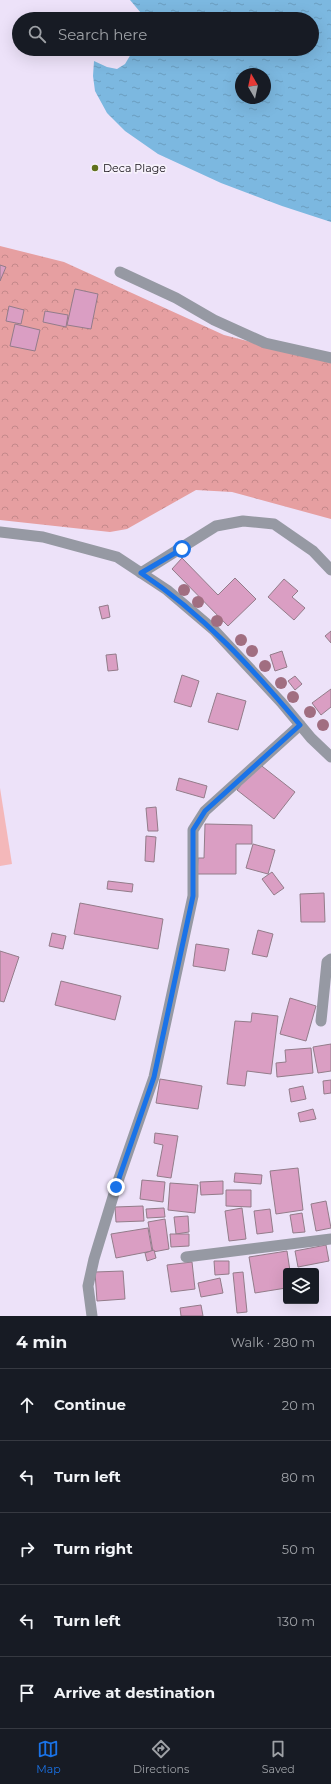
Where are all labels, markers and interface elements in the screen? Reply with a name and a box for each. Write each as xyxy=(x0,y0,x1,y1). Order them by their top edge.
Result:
search box xyxy=(12,12,319,56)
icon: search xyxy=(26,23,48,45)
text: Search here xyxy=(58,25,147,44)
north arrow xyxy=(235,68,271,104)
place label: Deca Plage xyxy=(103,161,166,175)
marker: Deca Plage xyxy=(90,163,100,173)
route start xyxy=(173,540,191,558)
route end xyxy=(107,1178,125,1196)
map controls xyxy=(283,1268,319,1304)
button: layers xyxy=(283,1268,319,1304)
text: 4 min xyxy=(16,1332,67,1352)
text: Walk · 280 m xyxy=(231,1334,315,1350)
icon: ahead xyxy=(16,1394,38,1416)
text: Continue xyxy=(54,1395,126,1414)
text: 20 m xyxy=(282,1397,315,1413)
icon: left xyxy=(16,1466,38,1488)
text: Turn left xyxy=(54,1467,121,1486)
text: 80 m xyxy=(281,1469,315,1485)
icon: right xyxy=(16,1538,38,1560)
text: Turn right xyxy=(54,1539,133,1558)
text: 50 m xyxy=(282,1541,315,1557)
icon: left xyxy=(16,1610,38,1632)
text: Turn left xyxy=(54,1611,121,1630)
text: 130 m xyxy=(277,1613,315,1629)
icon: arrive xyxy=(16,1682,38,1704)
text: Arrive at destination xyxy=(54,1683,215,1702)
tab: Map xyxy=(36,1738,61,1776)
tab: Directions xyxy=(133,1738,189,1776)
tab: Saved xyxy=(262,1738,295,1776)

